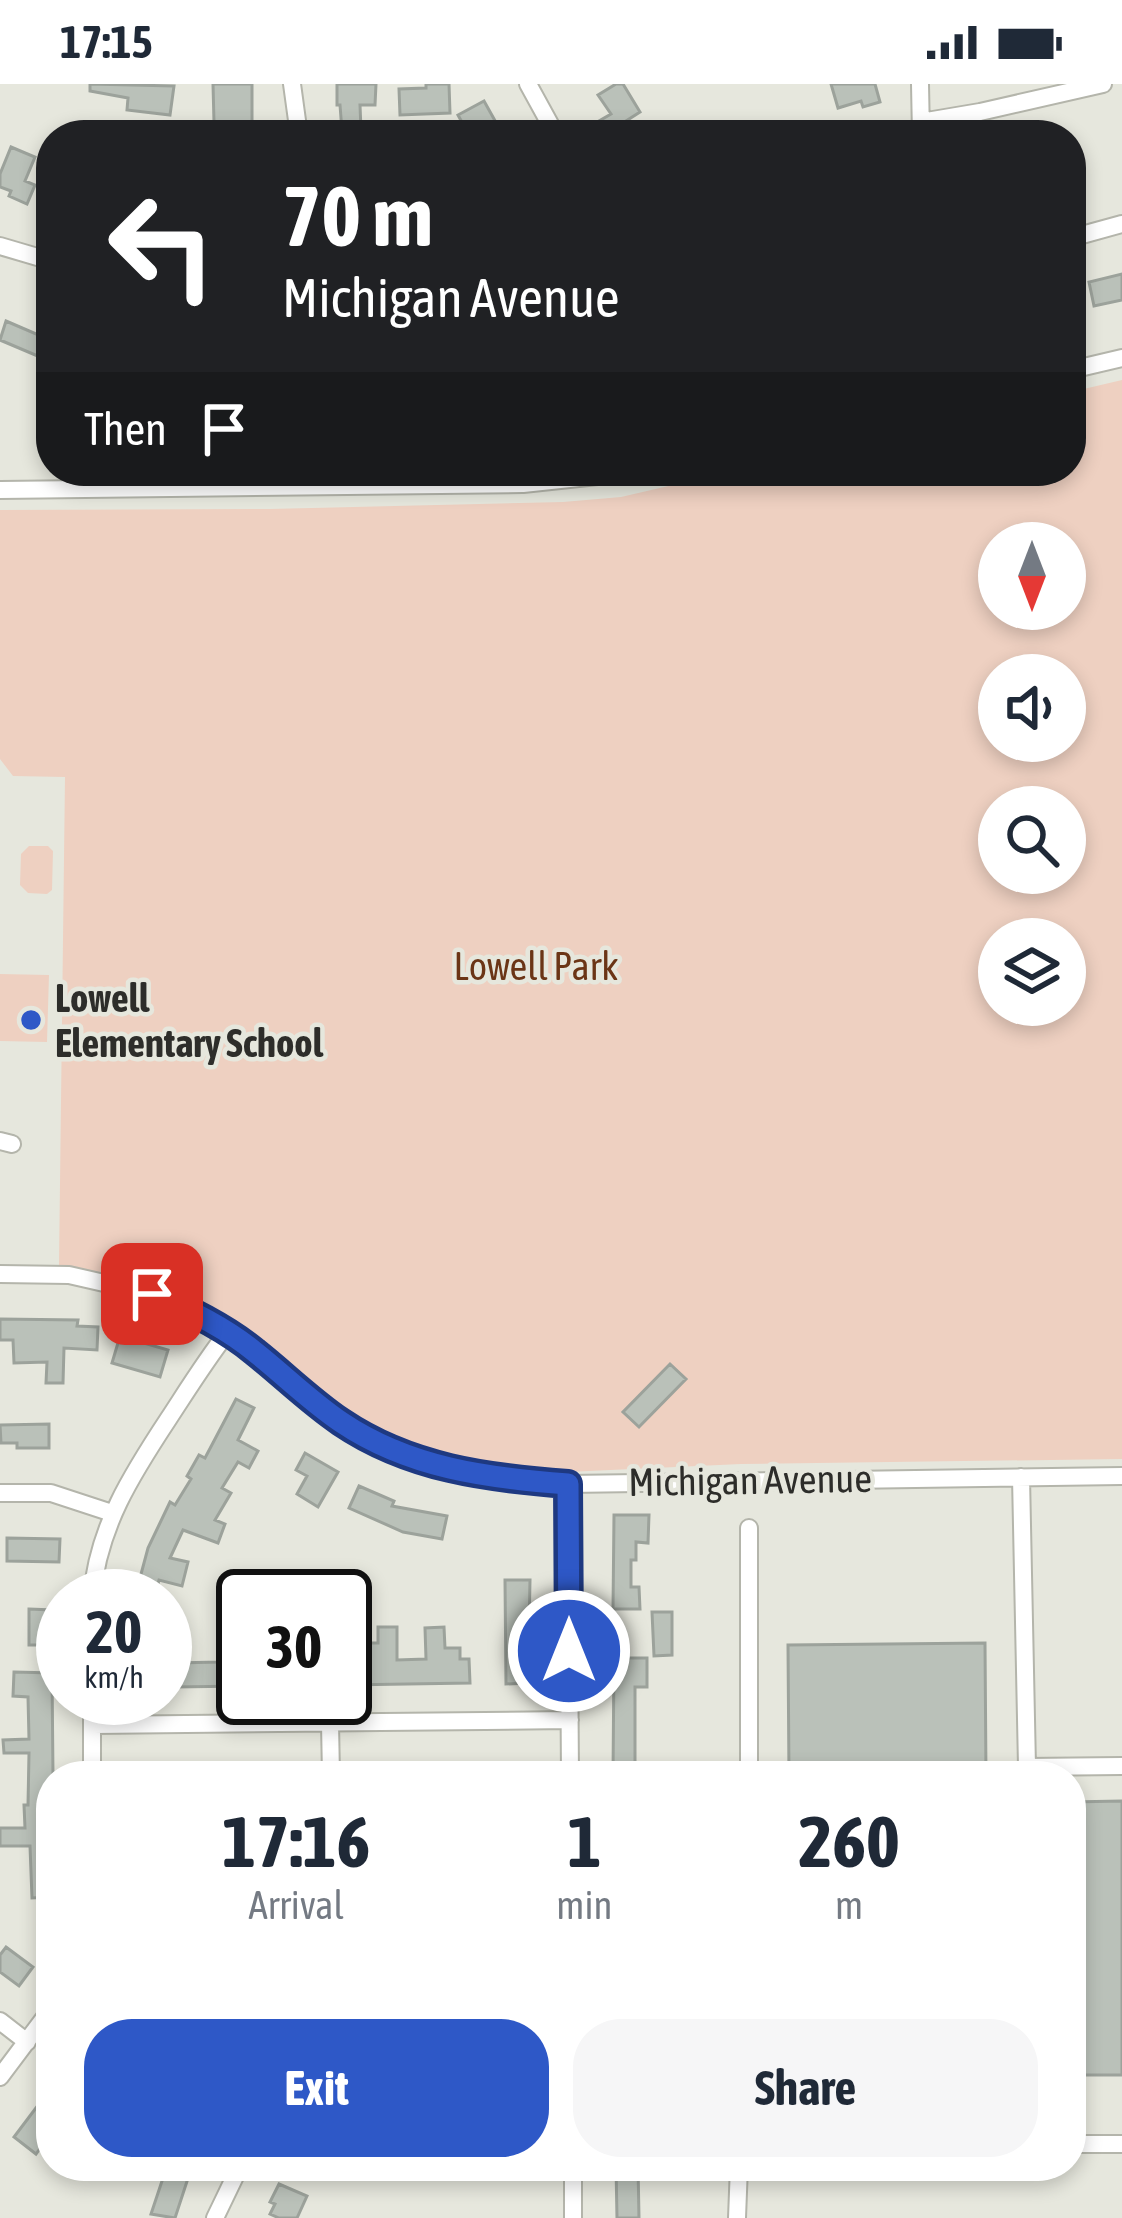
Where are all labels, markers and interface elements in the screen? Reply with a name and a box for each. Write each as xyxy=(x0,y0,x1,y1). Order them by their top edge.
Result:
text: 17:15 xyxy=(60,16,153,68)
icon: left xyxy=(84,168,240,324)
text: 70 m xyxy=(282,168,433,264)
text: Michigan Avenue xyxy=(282,267,620,328)
icon: arrive xyxy=(191,396,257,462)
text: Then xyxy=(84,403,167,455)
north arrow xyxy=(978,522,1086,630)
map controls xyxy=(978,522,1086,1026)
button: sound xyxy=(978,654,1086,762)
button: search xyxy=(978,786,1086,894)
button: layers xyxy=(978,918,1086,1026)
park label: Lowell Park xyxy=(454,944,618,988)
place label: Lowell Elementary School xyxy=(55,976,324,1065)
marker: Lowell Elementary School xyxy=(18,1007,44,1033)
pin xyxy=(101,1243,203,1345)
icon: arrive xyxy=(119,1261,185,1327)
street label: Michigan Avenue xyxy=(628,1456,872,1504)
speed limit sign: 30 xyxy=(216,1569,372,1725)
position arrow xyxy=(506,1588,632,1714)
text: 20 xyxy=(86,1597,142,1666)
text: km/h xyxy=(84,1660,144,1694)
text: 17:16 xyxy=(222,1800,370,1882)
text: 1 xyxy=(567,1800,601,1882)
text: 260 xyxy=(798,1800,900,1882)
text: Arrival xyxy=(249,1883,344,1927)
text: min xyxy=(556,1883,612,1927)
text: m xyxy=(835,1883,863,1927)
button: Exit xyxy=(84,2019,549,2157)
button: Share xyxy=(573,2019,1038,2157)

